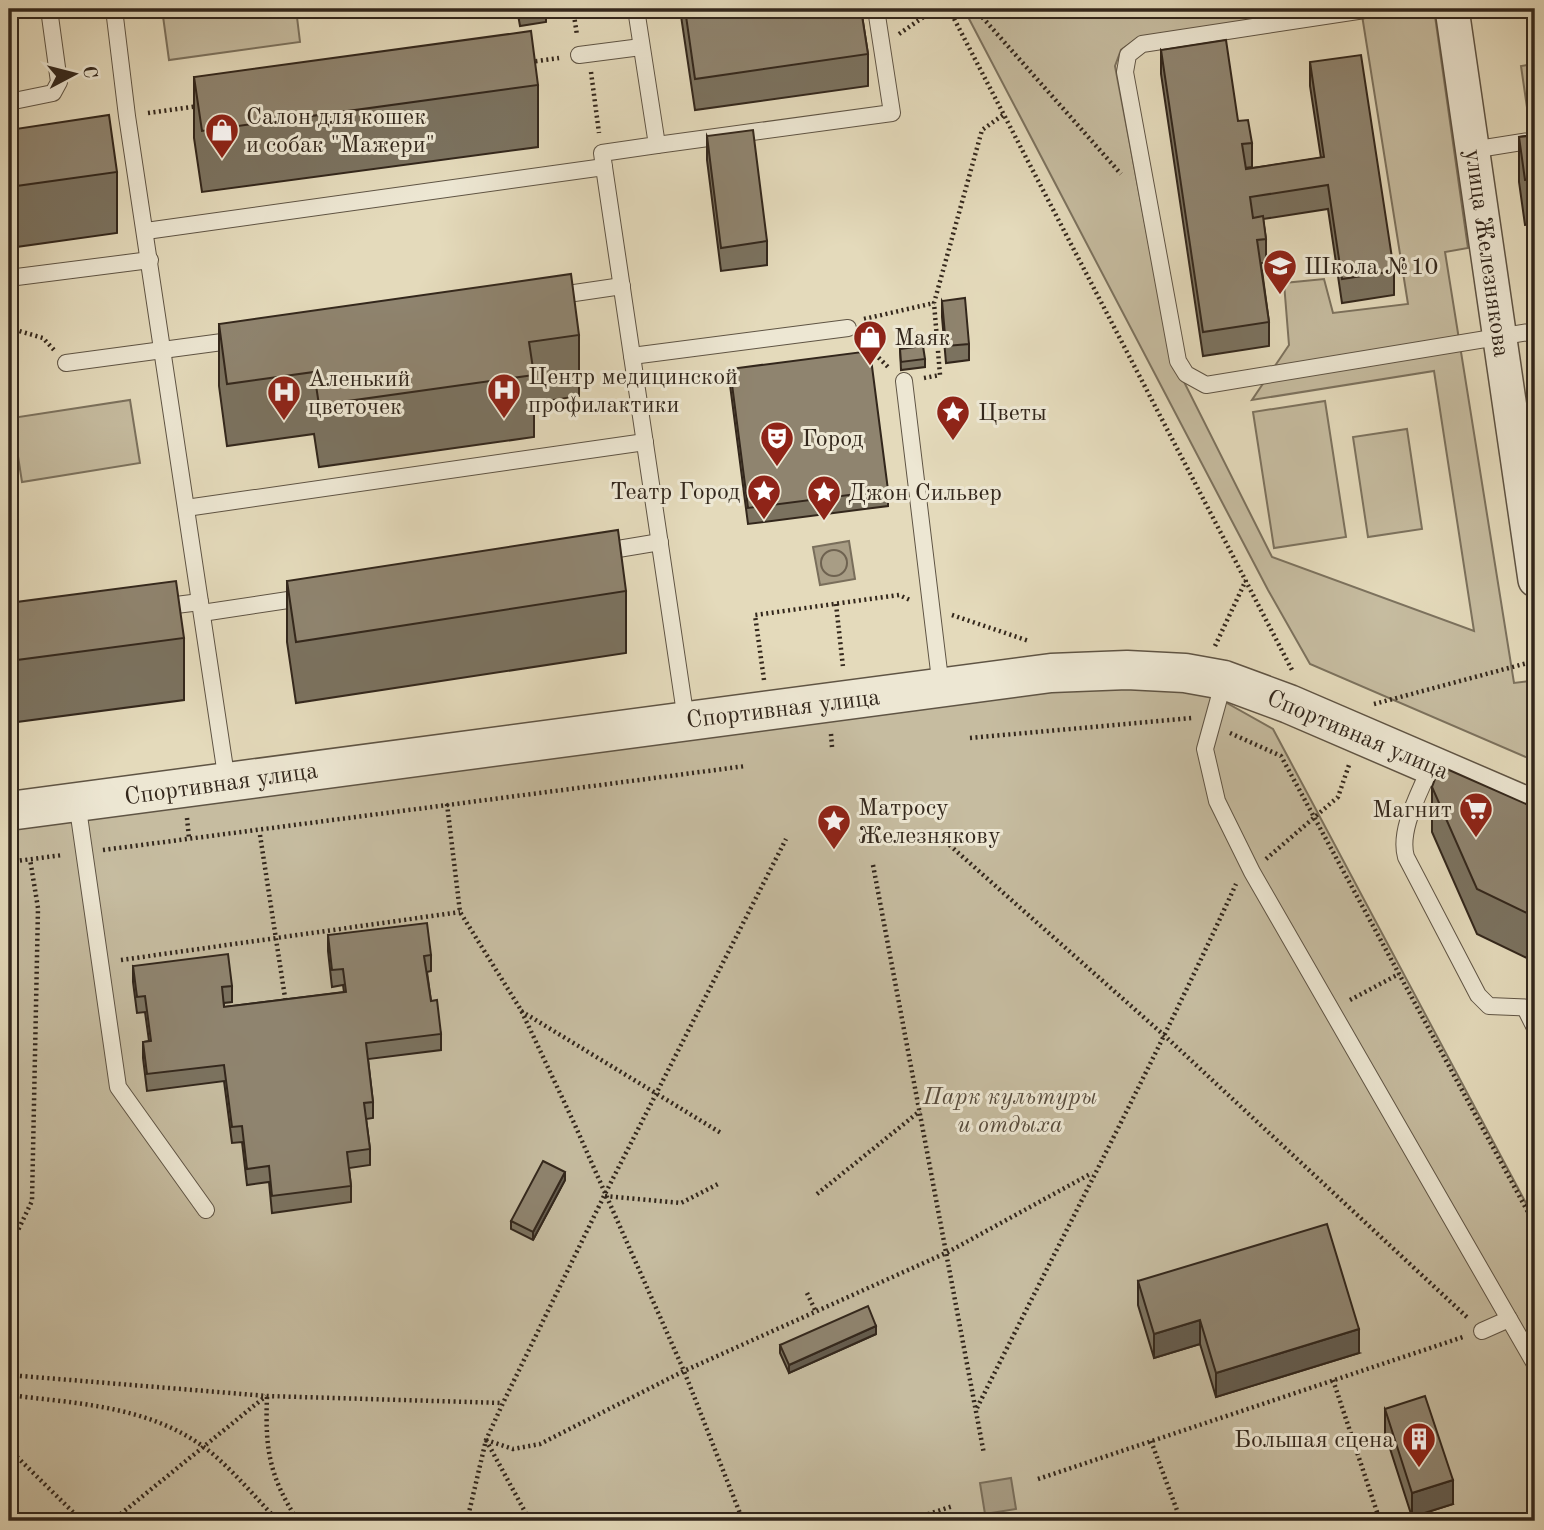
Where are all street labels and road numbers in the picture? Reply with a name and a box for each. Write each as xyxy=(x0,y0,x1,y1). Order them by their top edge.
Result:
street label: улица Железнякова xyxy=(1460,148,1513,359)
street label: Спортивная улица xyxy=(685,686,882,734)
street label: Спортивная улица xyxy=(1263,687,1452,785)
street label: Спортивная улица xyxy=(123,760,320,810)

